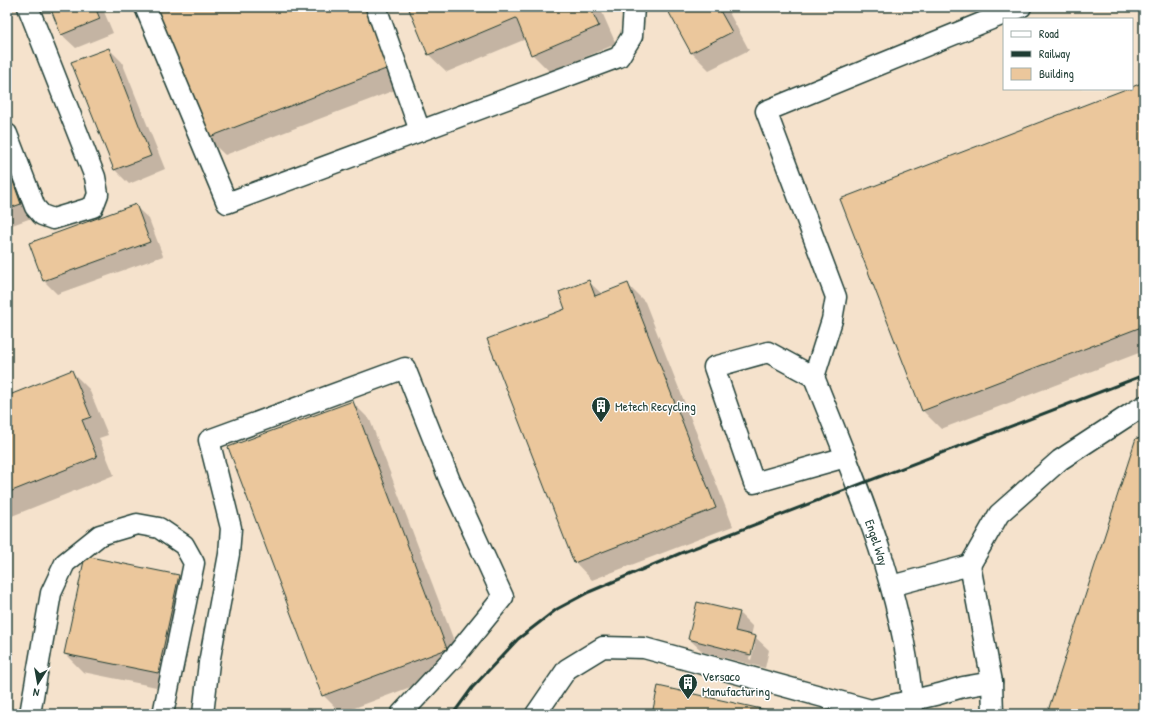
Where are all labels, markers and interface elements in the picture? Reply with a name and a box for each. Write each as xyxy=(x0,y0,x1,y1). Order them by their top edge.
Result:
legend xyxy=(1003,18,1133,90)
text: Road xyxy=(1039,25,1059,42)
text: Railway xyxy=(1039,45,1070,62)
text: Building xyxy=(1039,65,1074,82)
building icon: Metech Recycling xyxy=(590,395,612,423)
place label: Metech Recycling xyxy=(615,397,696,415)
street label: Engel Way xyxy=(861,517,893,568)
north arrow xyxy=(18,663,58,703)
place label: Versaco Manufacturing xyxy=(702,667,770,700)
building icon: Versaco Manufacturing xyxy=(677,672,699,700)
text: N xyxy=(32,685,40,700)

